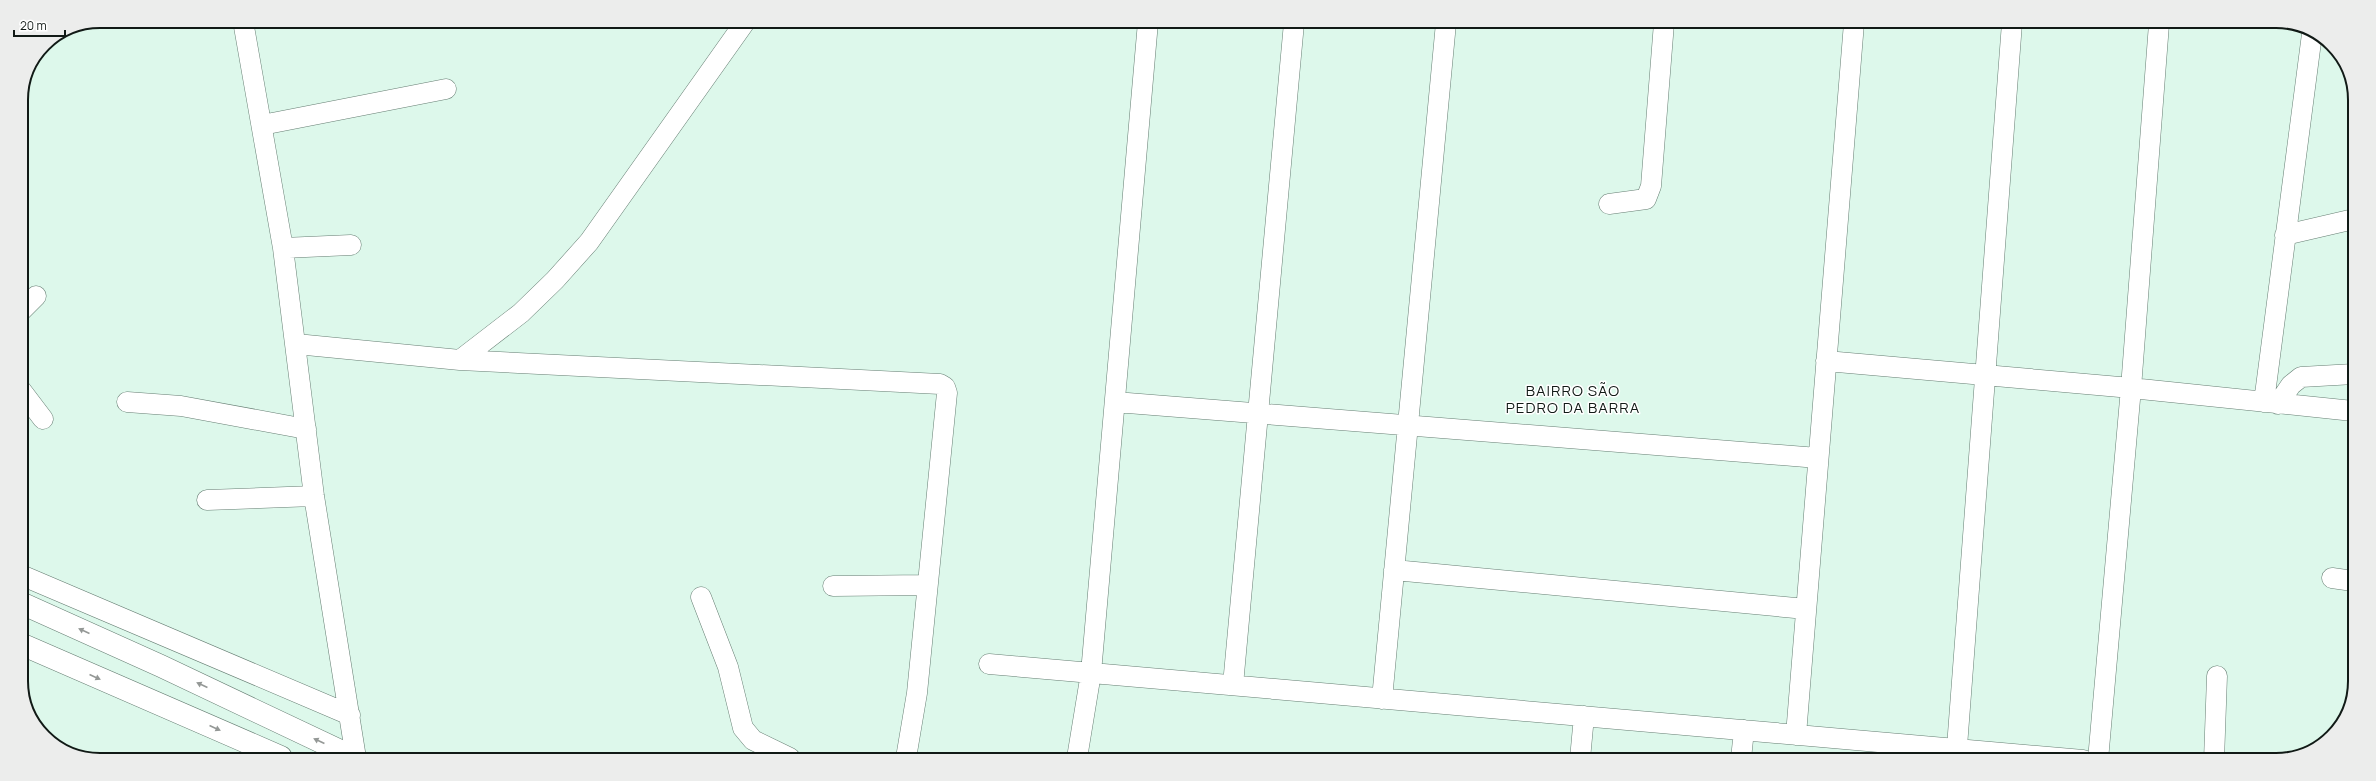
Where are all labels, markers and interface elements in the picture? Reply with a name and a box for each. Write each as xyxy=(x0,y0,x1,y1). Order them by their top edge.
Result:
scale bar xyxy=(14,12,65,38)
text: 20 m xyxy=(20,17,47,34)
district label: BAIRRO SÃO PEDRO DA BARRA xyxy=(1506,380,1640,418)
one-way arrow xyxy=(78,628,90,634)
one-way arrow xyxy=(90,674,102,680)
one-way arrow xyxy=(196,682,208,688)
one-way arrow xyxy=(209,726,221,732)
one-way arrow xyxy=(314,738,325,744)

